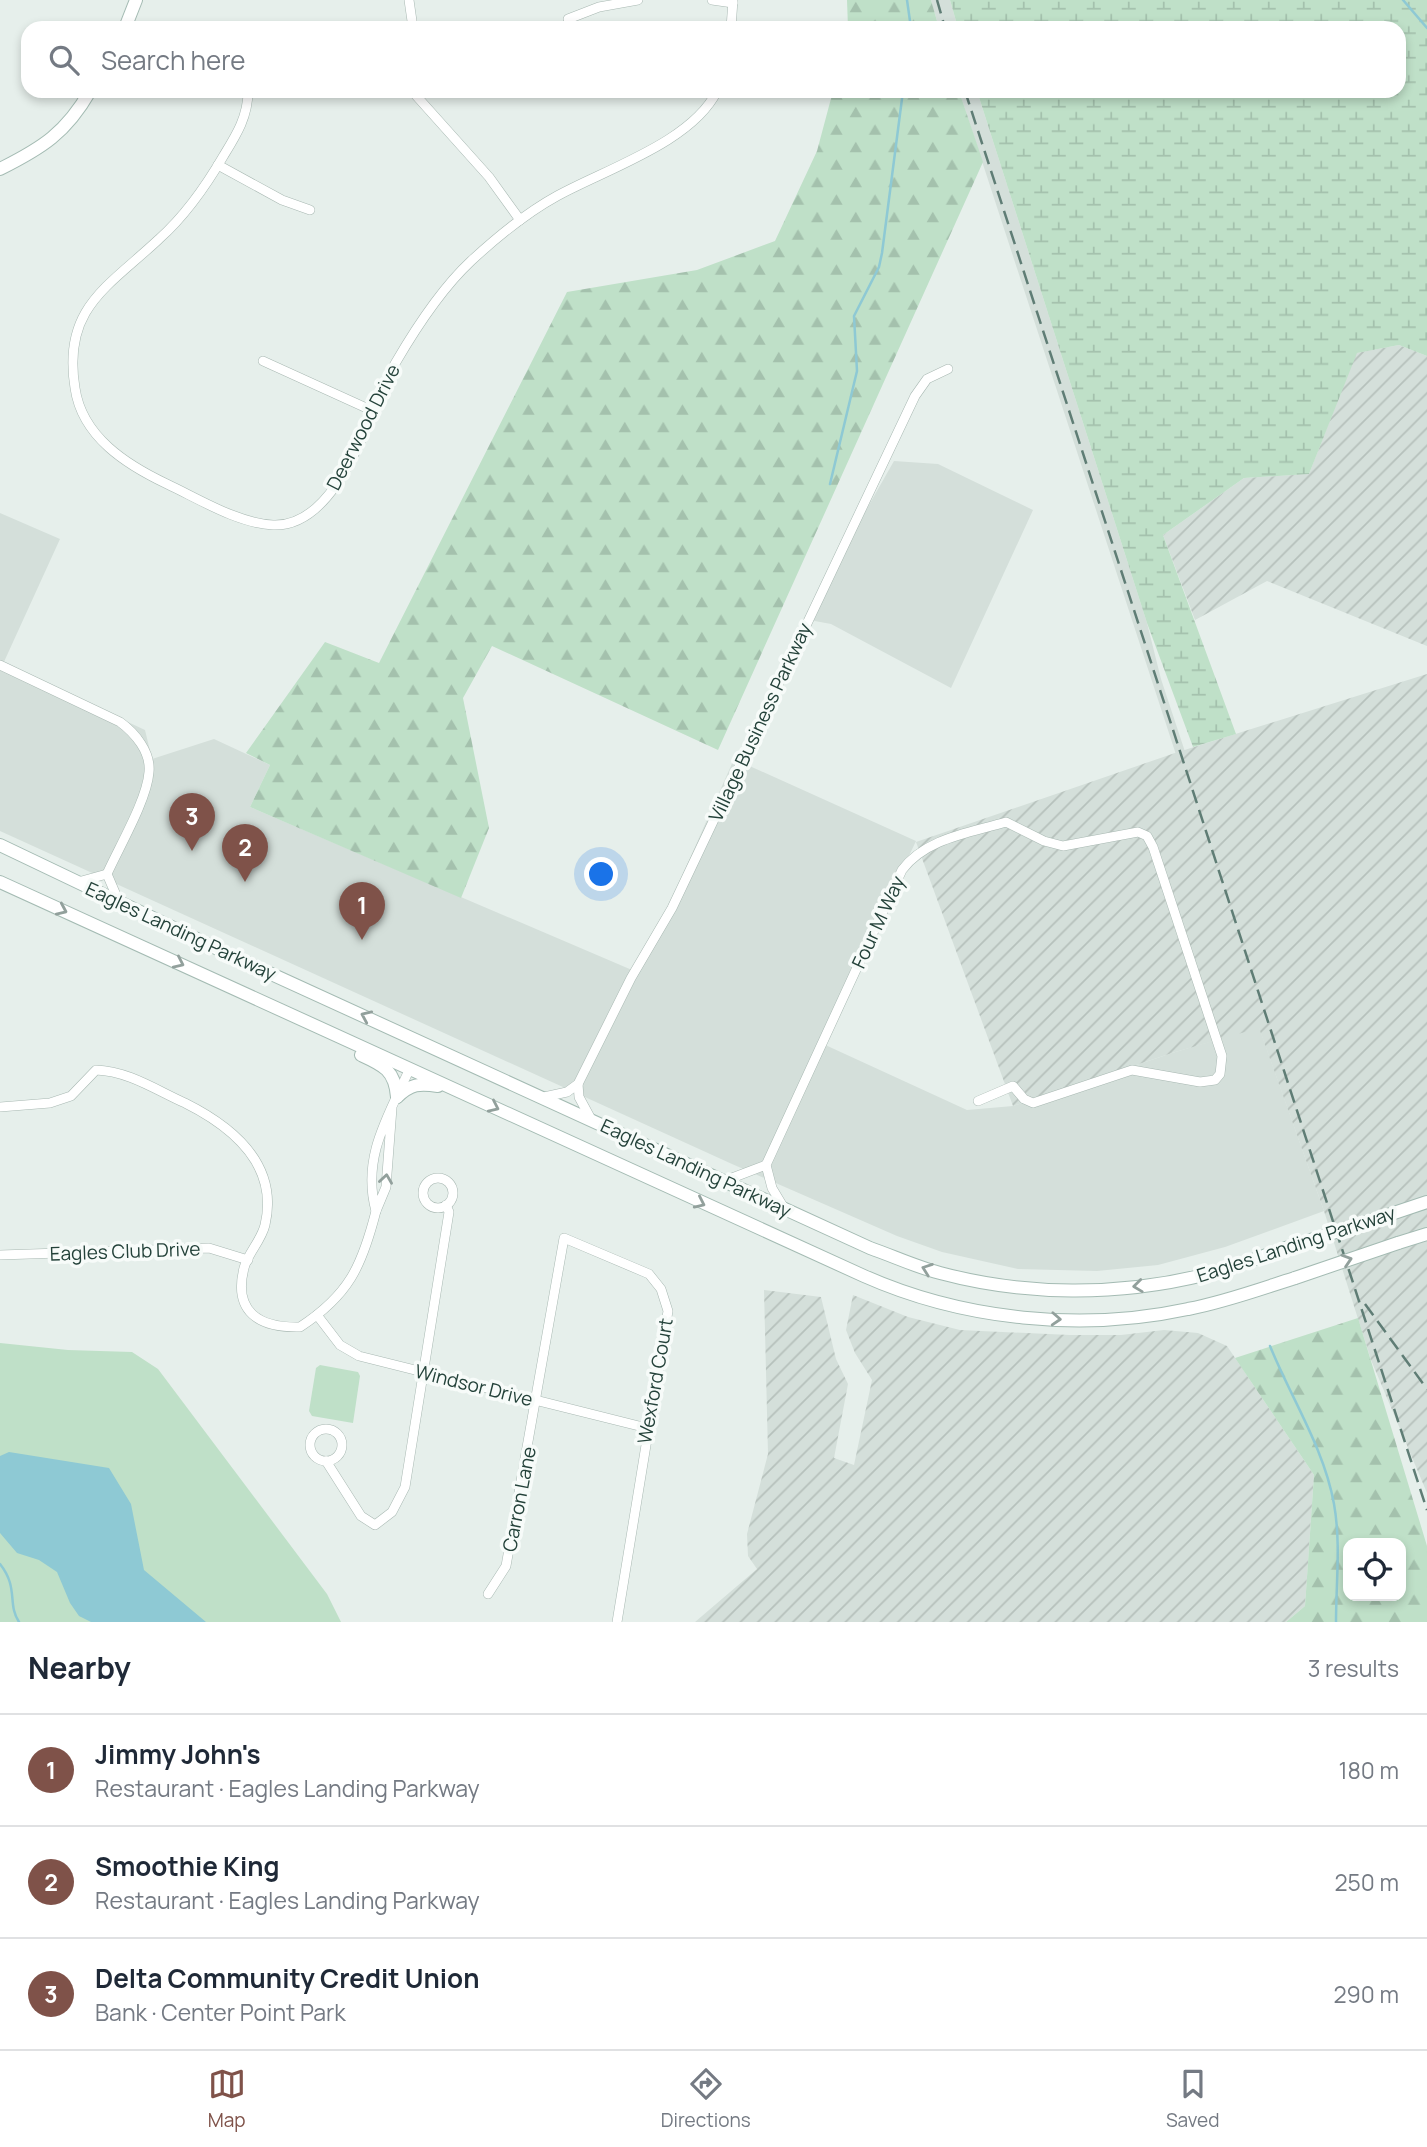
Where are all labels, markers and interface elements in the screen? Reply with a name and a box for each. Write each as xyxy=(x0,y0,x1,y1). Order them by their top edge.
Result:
search box xyxy=(21,21,1406,98)
icon: search xyxy=(45,41,83,79)
text: Search here xyxy=(101,42,246,78)
street label: Deerwood Drive xyxy=(320,360,406,494)
street label: Village Business Parkway xyxy=(702,618,818,826)
pin: 3 xyxy=(169,793,215,851)
pin: 2 xyxy=(222,824,268,882)
your location xyxy=(584,857,618,891)
street label: Four M Way xyxy=(845,872,911,972)
street label: Eagles Landing Parkway xyxy=(82,875,280,987)
pin: 1 xyxy=(339,882,385,940)
one-way arrow xyxy=(55,902,67,916)
one-way arrow xyxy=(172,955,184,969)
one-way arrow xyxy=(360,1010,373,1024)
one-way arrow xyxy=(487,1099,499,1113)
street label: Eagles Landing Parkway xyxy=(597,1112,795,1224)
one-way arrow xyxy=(379,1173,394,1185)
one-way arrow xyxy=(693,1194,705,1208)
street label: Eagles Landing Parkway xyxy=(1193,1200,1399,1288)
street label: Eagles Club Drive xyxy=(49,1235,201,1267)
one-way arrow xyxy=(1340,1254,1352,1269)
one-way arrow xyxy=(921,1263,933,1277)
one-way arrow xyxy=(1132,1278,1144,1293)
one-way arrow xyxy=(1051,1312,1062,1327)
street label: Wexford Court xyxy=(631,1316,679,1446)
street label: Windsor Drive xyxy=(412,1358,536,1412)
street label: Carron Lane xyxy=(496,1444,542,1554)
map controls xyxy=(1343,1538,1406,1601)
button: locate xyxy=(1343,1538,1406,1601)
text: Nearby xyxy=(28,1647,131,1688)
text: 3 results xyxy=(1308,1652,1399,1684)
text: Jimmy John's xyxy=(95,1736,261,1772)
text: 1 xyxy=(46,1754,56,1786)
text: 180 m xyxy=(1339,1754,1399,1786)
text: Restaurant · Eagles Landing Parkway xyxy=(95,1772,480,1804)
text: Smoothie King xyxy=(95,1848,279,1884)
text: 2 xyxy=(44,1866,58,1898)
text: 250 m xyxy=(1334,1866,1399,1898)
text: Restaurant · Eagles Landing Parkway xyxy=(95,1884,480,1916)
text: Delta Community Credit Union xyxy=(95,1960,479,1996)
text: 3 xyxy=(44,1978,58,2010)
text: 290 m xyxy=(1333,1978,1399,2010)
text: Bank · Center Point Park xyxy=(95,1996,346,2028)
tab: Map xyxy=(208,2065,246,2133)
tab: Directions xyxy=(661,2065,751,2133)
tab: Saved xyxy=(1166,2065,1219,2133)

